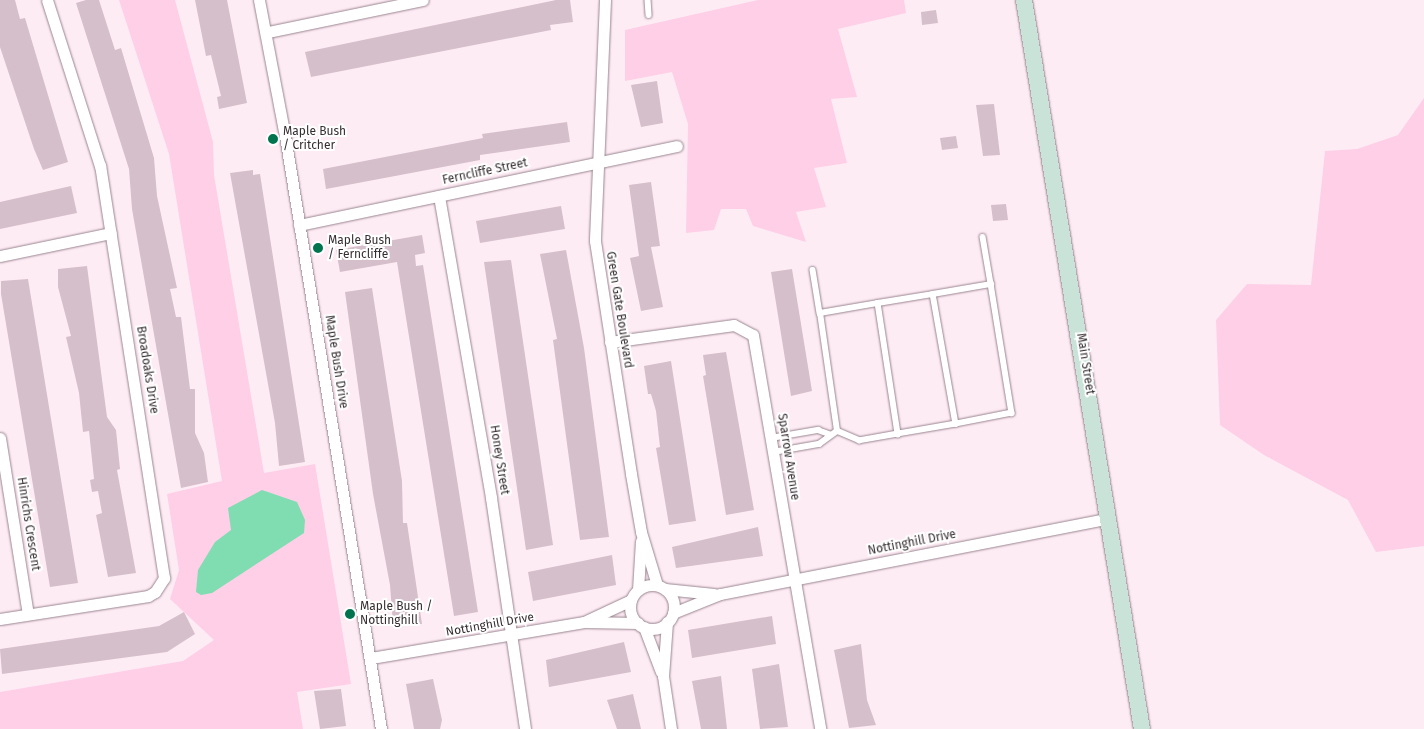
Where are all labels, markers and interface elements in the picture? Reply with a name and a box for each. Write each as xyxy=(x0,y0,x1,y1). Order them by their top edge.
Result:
place label: Maple Bush / Critcher xyxy=(283,125,346,153)
marker: Maple Bush / Critcher xyxy=(267,133,279,145)
street label: Ferncliffe Street xyxy=(441,156,529,188)
place label: Maple Bush / Ferncliffe xyxy=(328,234,391,262)
marker: Maple Bush / Ferncliffe xyxy=(312,242,324,254)
street label: Green Gate Boulevard xyxy=(603,251,635,369)
street label: Maple Bush Drive xyxy=(322,314,350,410)
street label: Broadoaks Drive xyxy=(133,325,161,415)
street label: Main Street xyxy=(1073,332,1097,396)
street label: Sparrow Avenue xyxy=(774,413,802,501)
street label: Honey Street xyxy=(486,424,512,496)
street label: Hinrichs Crescent xyxy=(13,476,43,572)
street label: Nottinghill Drive xyxy=(867,527,957,559)
place label: Maple Bush / Nottinghill xyxy=(360,600,433,628)
marker: Maple Bush / Nottinghill xyxy=(344,608,356,620)
street label: Nottinghill Drive xyxy=(445,610,535,640)

